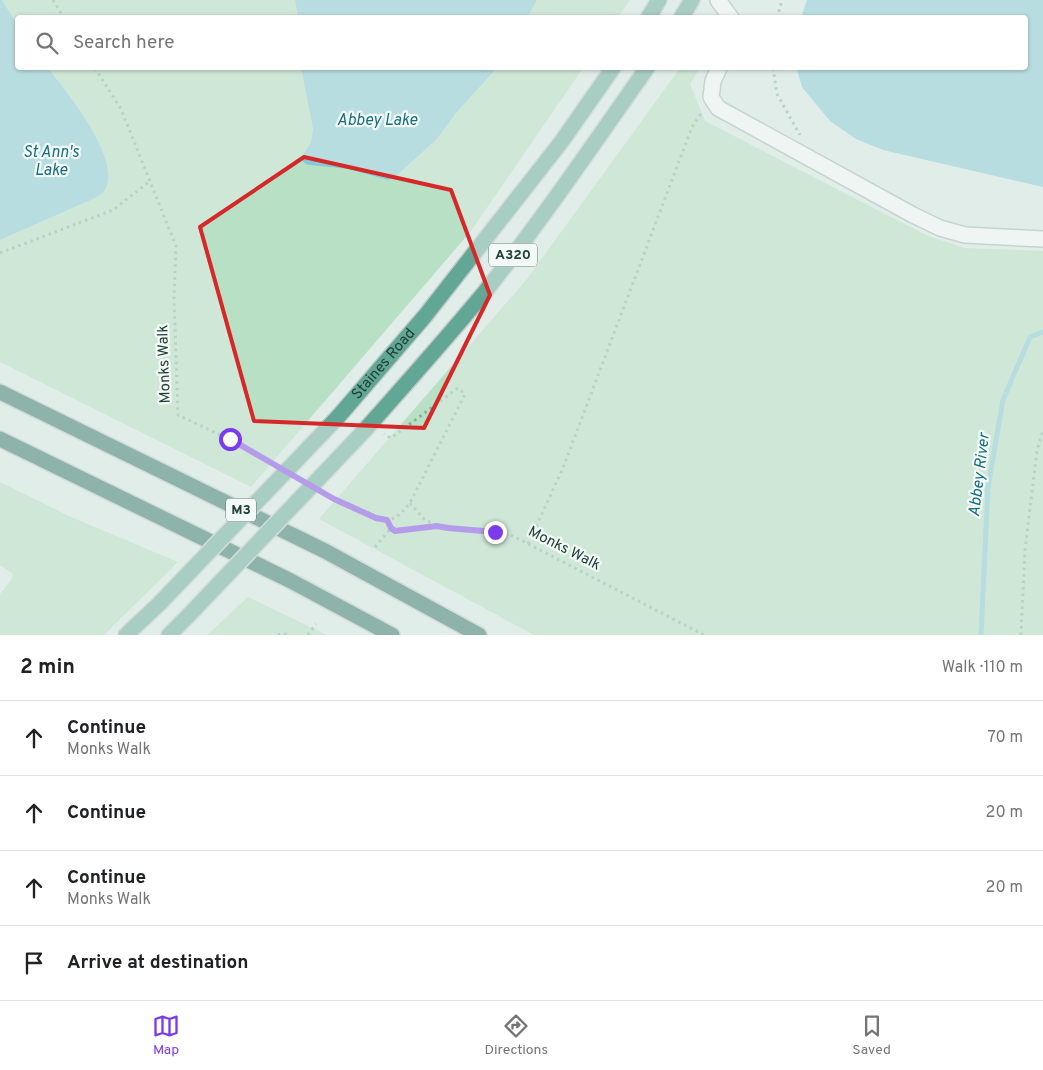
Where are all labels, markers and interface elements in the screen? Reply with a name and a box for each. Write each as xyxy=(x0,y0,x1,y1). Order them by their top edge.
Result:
search box xyxy=(15,15,1028,70)
icon: search xyxy=(33,29,61,57)
text: Search here xyxy=(73,31,175,55)
water label: Abbey Lake xyxy=(337,111,418,131)
water label: St Ann's Lake xyxy=(23,143,80,181)
road number: A320 xyxy=(489,244,537,266)
street label: Monks Walk xyxy=(154,324,176,404)
street label: Staines Road xyxy=(348,324,420,404)
route start xyxy=(219,428,242,451)
water label: Abbey River xyxy=(965,430,995,518)
road number: M3 xyxy=(226,498,256,522)
route end xyxy=(484,521,507,544)
street label: Monks Walk xyxy=(525,523,603,575)
text: 2 min xyxy=(20,654,75,681)
text: Walk · 110 m xyxy=(942,658,1023,678)
text: Continue xyxy=(67,716,146,740)
icon: ahead xyxy=(20,724,48,752)
text: 70 m xyxy=(988,728,1023,748)
text: Monks Walk xyxy=(67,740,151,760)
icon: ahead xyxy=(20,799,48,827)
text: Continue xyxy=(67,801,146,825)
text: 20 m xyxy=(986,803,1023,823)
text: Continue xyxy=(67,866,146,890)
icon: ahead xyxy=(20,874,48,902)
text: 20 m xyxy=(986,878,1023,898)
text: Monks Walk xyxy=(67,890,151,910)
icon: arrive xyxy=(20,949,48,977)
text: Arrive at destination xyxy=(67,951,248,975)
tab: Map xyxy=(152,1012,180,1059)
tab: Directions xyxy=(484,1012,548,1059)
tab: Saved xyxy=(852,1012,891,1059)

